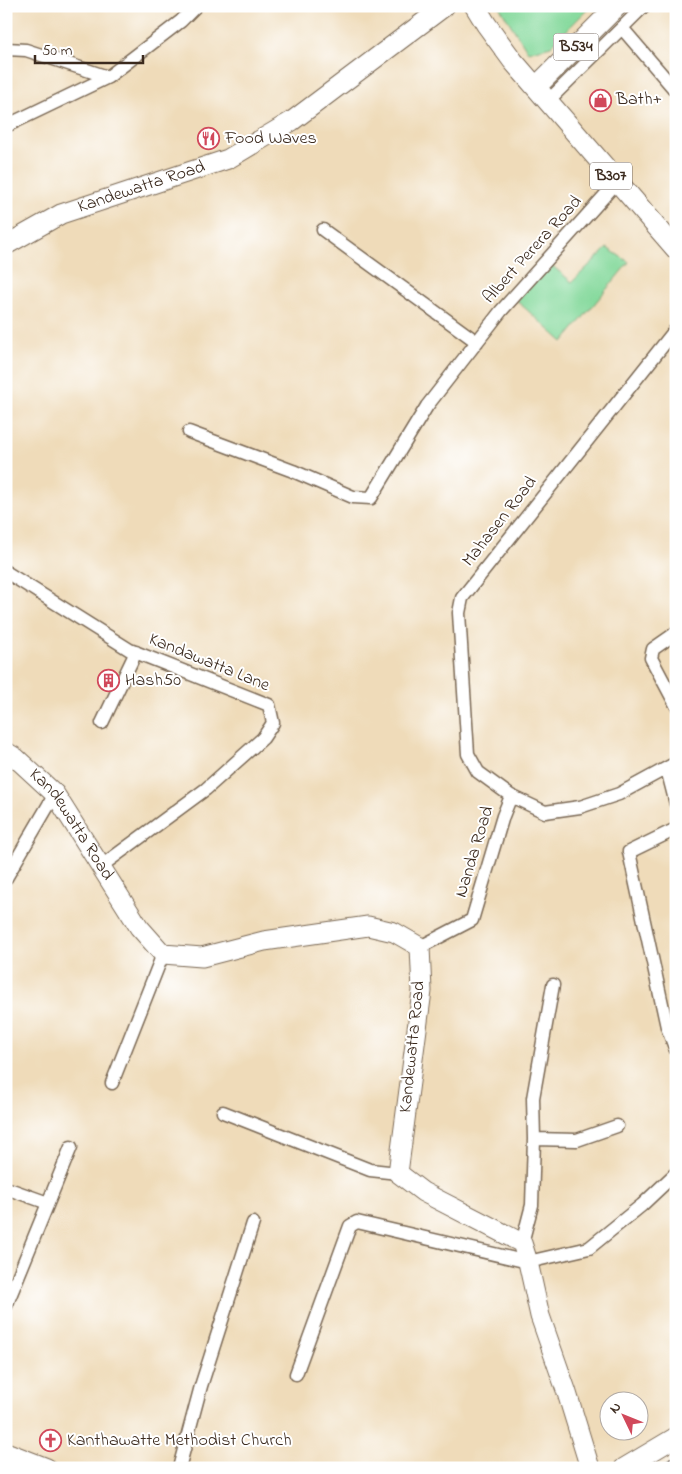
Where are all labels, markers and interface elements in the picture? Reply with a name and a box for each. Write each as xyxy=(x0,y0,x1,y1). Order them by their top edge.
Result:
scale bar xyxy=(35,32,142,64)
road number: B534 xyxy=(554,34,598,61)
text: 50 m xyxy=(42,40,73,62)
place label: Bath+ xyxy=(615,87,662,113)
shop icon: Bath+ xyxy=(588,88,612,112)
place label: Food Waves xyxy=(224,126,317,152)
restaurant icon: Food Waves xyxy=(197,127,221,151)
street label: Kandewatta Road xyxy=(75,154,209,221)
road number: B307 xyxy=(590,162,632,190)
street label: Albert Perera Road xyxy=(477,190,589,310)
street label: Mahasen Road xyxy=(456,471,544,573)
street label: Kandawatta Lane xyxy=(145,627,274,699)
place label: Hash50 xyxy=(125,668,181,694)
building icon: Hash50 xyxy=(97,669,121,693)
street label: Kandewatta Road xyxy=(23,763,120,886)
street label: Nanda Road xyxy=(449,803,501,901)
street label: Kandewatta Road xyxy=(393,980,433,1114)
north arrow xyxy=(600,1392,650,1442)
text: N xyxy=(605,1398,626,1419)
place label: Kanthawatte Methodist Church xyxy=(67,1428,292,1454)
church icon: Kanthawatte Methodist Church xyxy=(39,1429,63,1453)

